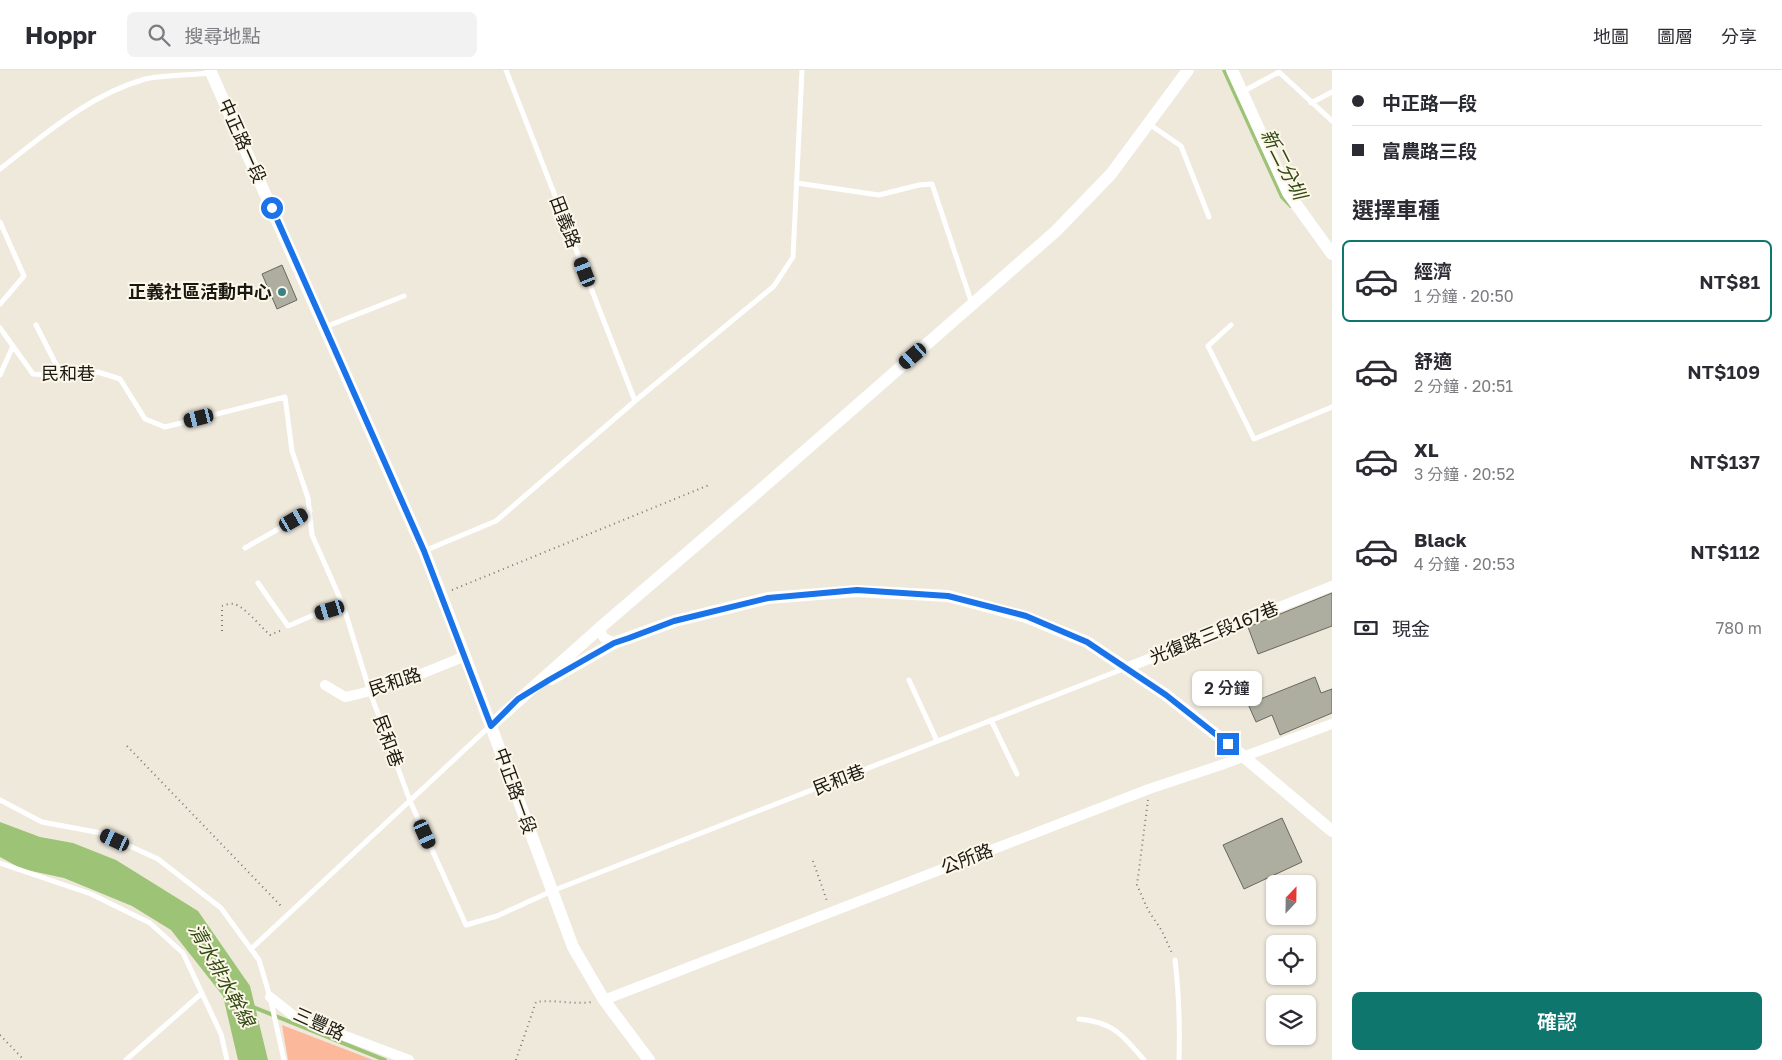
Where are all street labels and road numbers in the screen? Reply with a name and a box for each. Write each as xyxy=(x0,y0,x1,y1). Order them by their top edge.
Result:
street label: 中正路一段 xyxy=(215,95,271,186)
street label: 田義路 xyxy=(546,192,586,251)
street label: 民和巷 xyxy=(41,362,95,384)
street label: 光復路三段167巷 xyxy=(1146,596,1281,668)
street label: 民和路 xyxy=(366,662,424,700)
street label: 民和巷 xyxy=(369,712,409,770)
street label: 中正路一段 xyxy=(490,745,542,837)
street label: 民和巷 xyxy=(809,759,868,799)
street label: 公所路 xyxy=(937,838,996,878)
street label: 三豐路 xyxy=(290,1002,349,1044)

